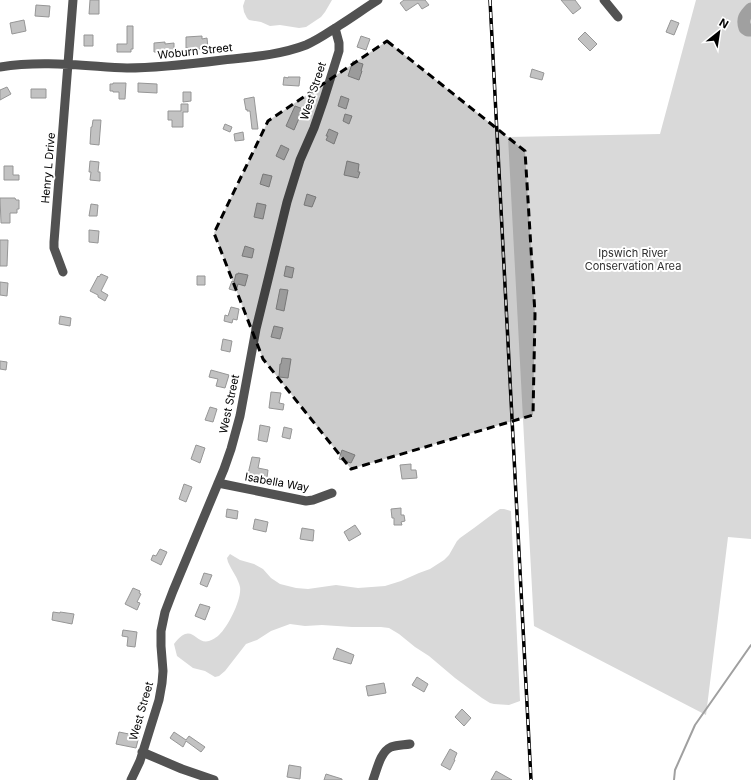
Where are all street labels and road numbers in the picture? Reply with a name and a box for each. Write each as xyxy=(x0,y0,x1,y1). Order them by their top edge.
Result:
street label: Woburn Street xyxy=(157,40,233,62)
street label: West Street xyxy=(297,60,329,122)
street label: Henry L Drive xyxy=(38,132,58,204)
street label: West Street xyxy=(216,373,242,435)
street label: Isabella Way xyxy=(244,469,310,495)
street label: West Street xyxy=(126,680,156,742)

